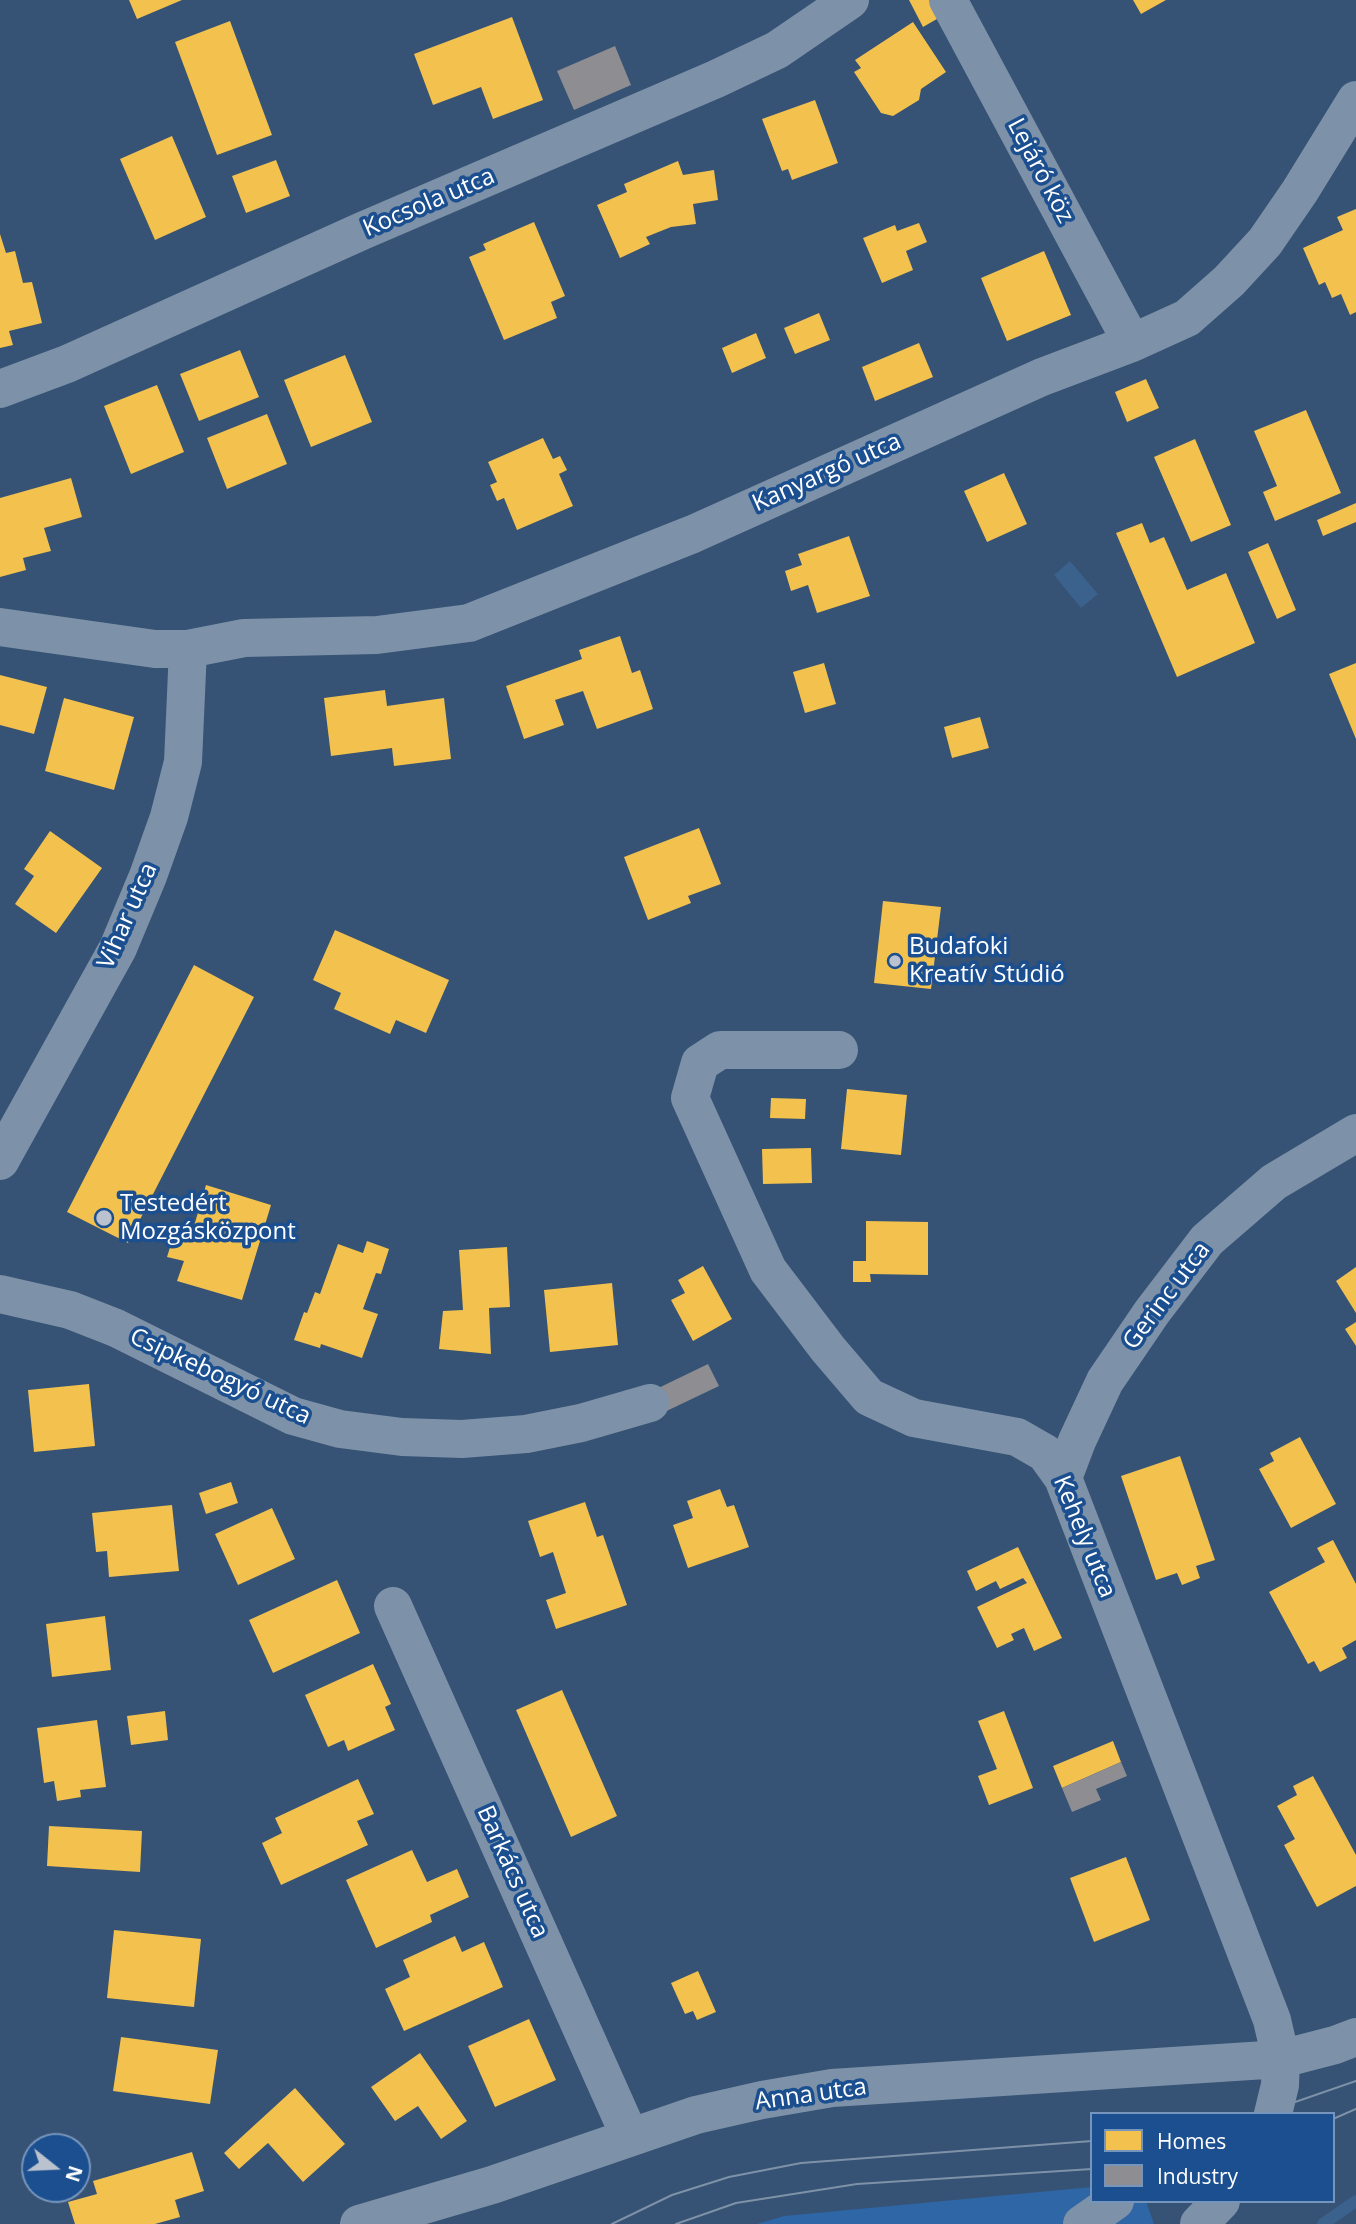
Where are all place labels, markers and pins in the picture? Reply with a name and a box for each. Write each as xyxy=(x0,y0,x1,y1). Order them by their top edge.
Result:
place label: Budafoki Kreatív Stúdió xyxy=(909,933,1065,989)
marker: Budafoki Kreatív Stúdió xyxy=(887,953,903,969)
place label: Testedért Mozgásközpont xyxy=(120,1190,296,1246)
marker: Testedért Mozgásközpont xyxy=(94,1208,114,1228)

